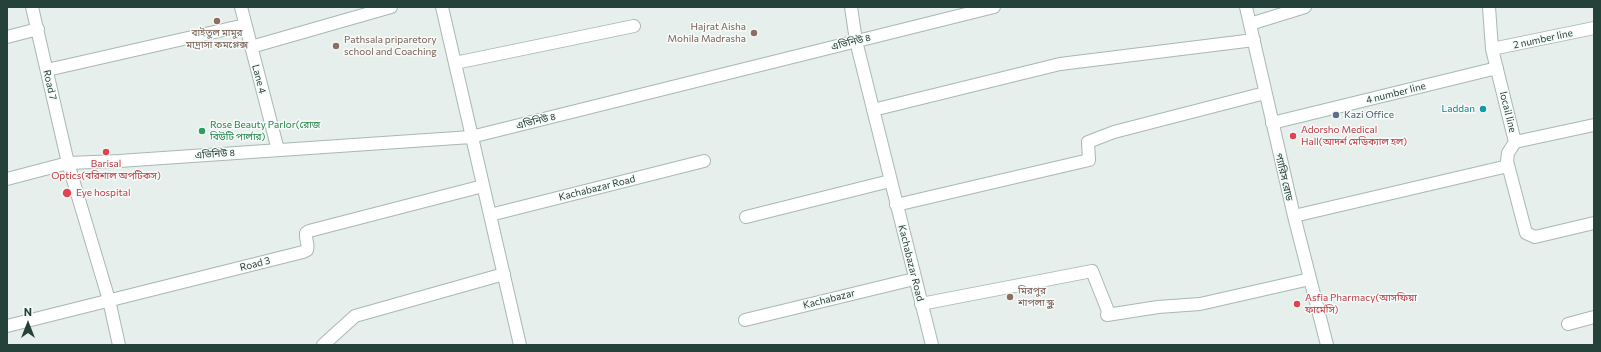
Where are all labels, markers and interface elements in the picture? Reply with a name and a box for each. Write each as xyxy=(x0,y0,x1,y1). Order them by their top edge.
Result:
marker: বাইতুল মামুর মাদ্রাসা কমপ্লেক্স xyxy=(212,16,222,26)
place label: Hajrat Aisha Mohila Madrasha xyxy=(667,21,746,44)
place label: বাইতুল মামুর মাদ্রাসা কমপ্লেক্স xyxy=(186,27,248,50)
street label: 2 number line xyxy=(1512,27,1574,51)
marker: Hajrat Aisha Mohila Madrasha xyxy=(749,28,759,38)
street label: এভিনিউ ৪ xyxy=(830,31,872,53)
place label: Pathsala priparetory school and Coaching xyxy=(344,34,437,58)
marker: Pathsala priparetory school and Coaching xyxy=(331,41,341,51)
street label: Lane 4 xyxy=(249,63,269,95)
street label: Road 7 xyxy=(41,69,59,101)
street label: 4 number line xyxy=(1365,80,1427,106)
street label: locail line xyxy=(1497,90,1519,134)
place label: Laddan xyxy=(1442,103,1475,115)
marker: Laddan xyxy=(1478,104,1488,114)
place label: Kazi Office xyxy=(1344,109,1394,121)
street label: এভিনিউ ৪ xyxy=(515,110,557,132)
marker: Kazi Office xyxy=(1331,110,1341,120)
place label: Rose Beauty Parlor(রোজ বিউটি পার্লার) xyxy=(210,119,320,142)
place label: Adorsho Medical Hall(আদর্শ মেডিক্যাল হল) xyxy=(1301,124,1407,148)
marker: Rose Beauty Parlor(রোজ বিউটি পার্লার) xyxy=(197,126,207,136)
marker: Adorsho Medical Hall(আদর্শ মেডিক্যাল হল) xyxy=(1288,131,1298,141)
marker: Barisal Optics(বরিশাল অপটিকস) xyxy=(101,147,111,157)
street label: এভিনিউ ৪ xyxy=(194,147,236,161)
street label: প্যারিস রোড xyxy=(1273,152,1295,202)
place label: Barisal Optics(বরিশাল অপটিকস) xyxy=(51,158,161,182)
street label: Kachabazar Road xyxy=(557,173,637,203)
marker: Eye hospital xyxy=(61,187,73,199)
place label: Eye hospital xyxy=(76,187,130,199)
street label: Kachabazar Road xyxy=(896,223,926,303)
street label: Road 3 xyxy=(239,254,271,274)
place label: মিরপুর শাপলা স্কুল xyxy=(1018,285,1054,308)
street label: Kachabazar xyxy=(802,287,856,311)
marker: মিরপুর শাপলা স্কুল xyxy=(1005,292,1015,302)
place label: Asfia Pharmacy(আসফিয়া ফার্মেসি) xyxy=(1305,292,1417,316)
marker: Asfia Pharmacy(আসফিয়া ফার্মেসি) xyxy=(1292,299,1302,309)
north arrow xyxy=(8,304,48,344)
text: N xyxy=(24,305,32,318)

